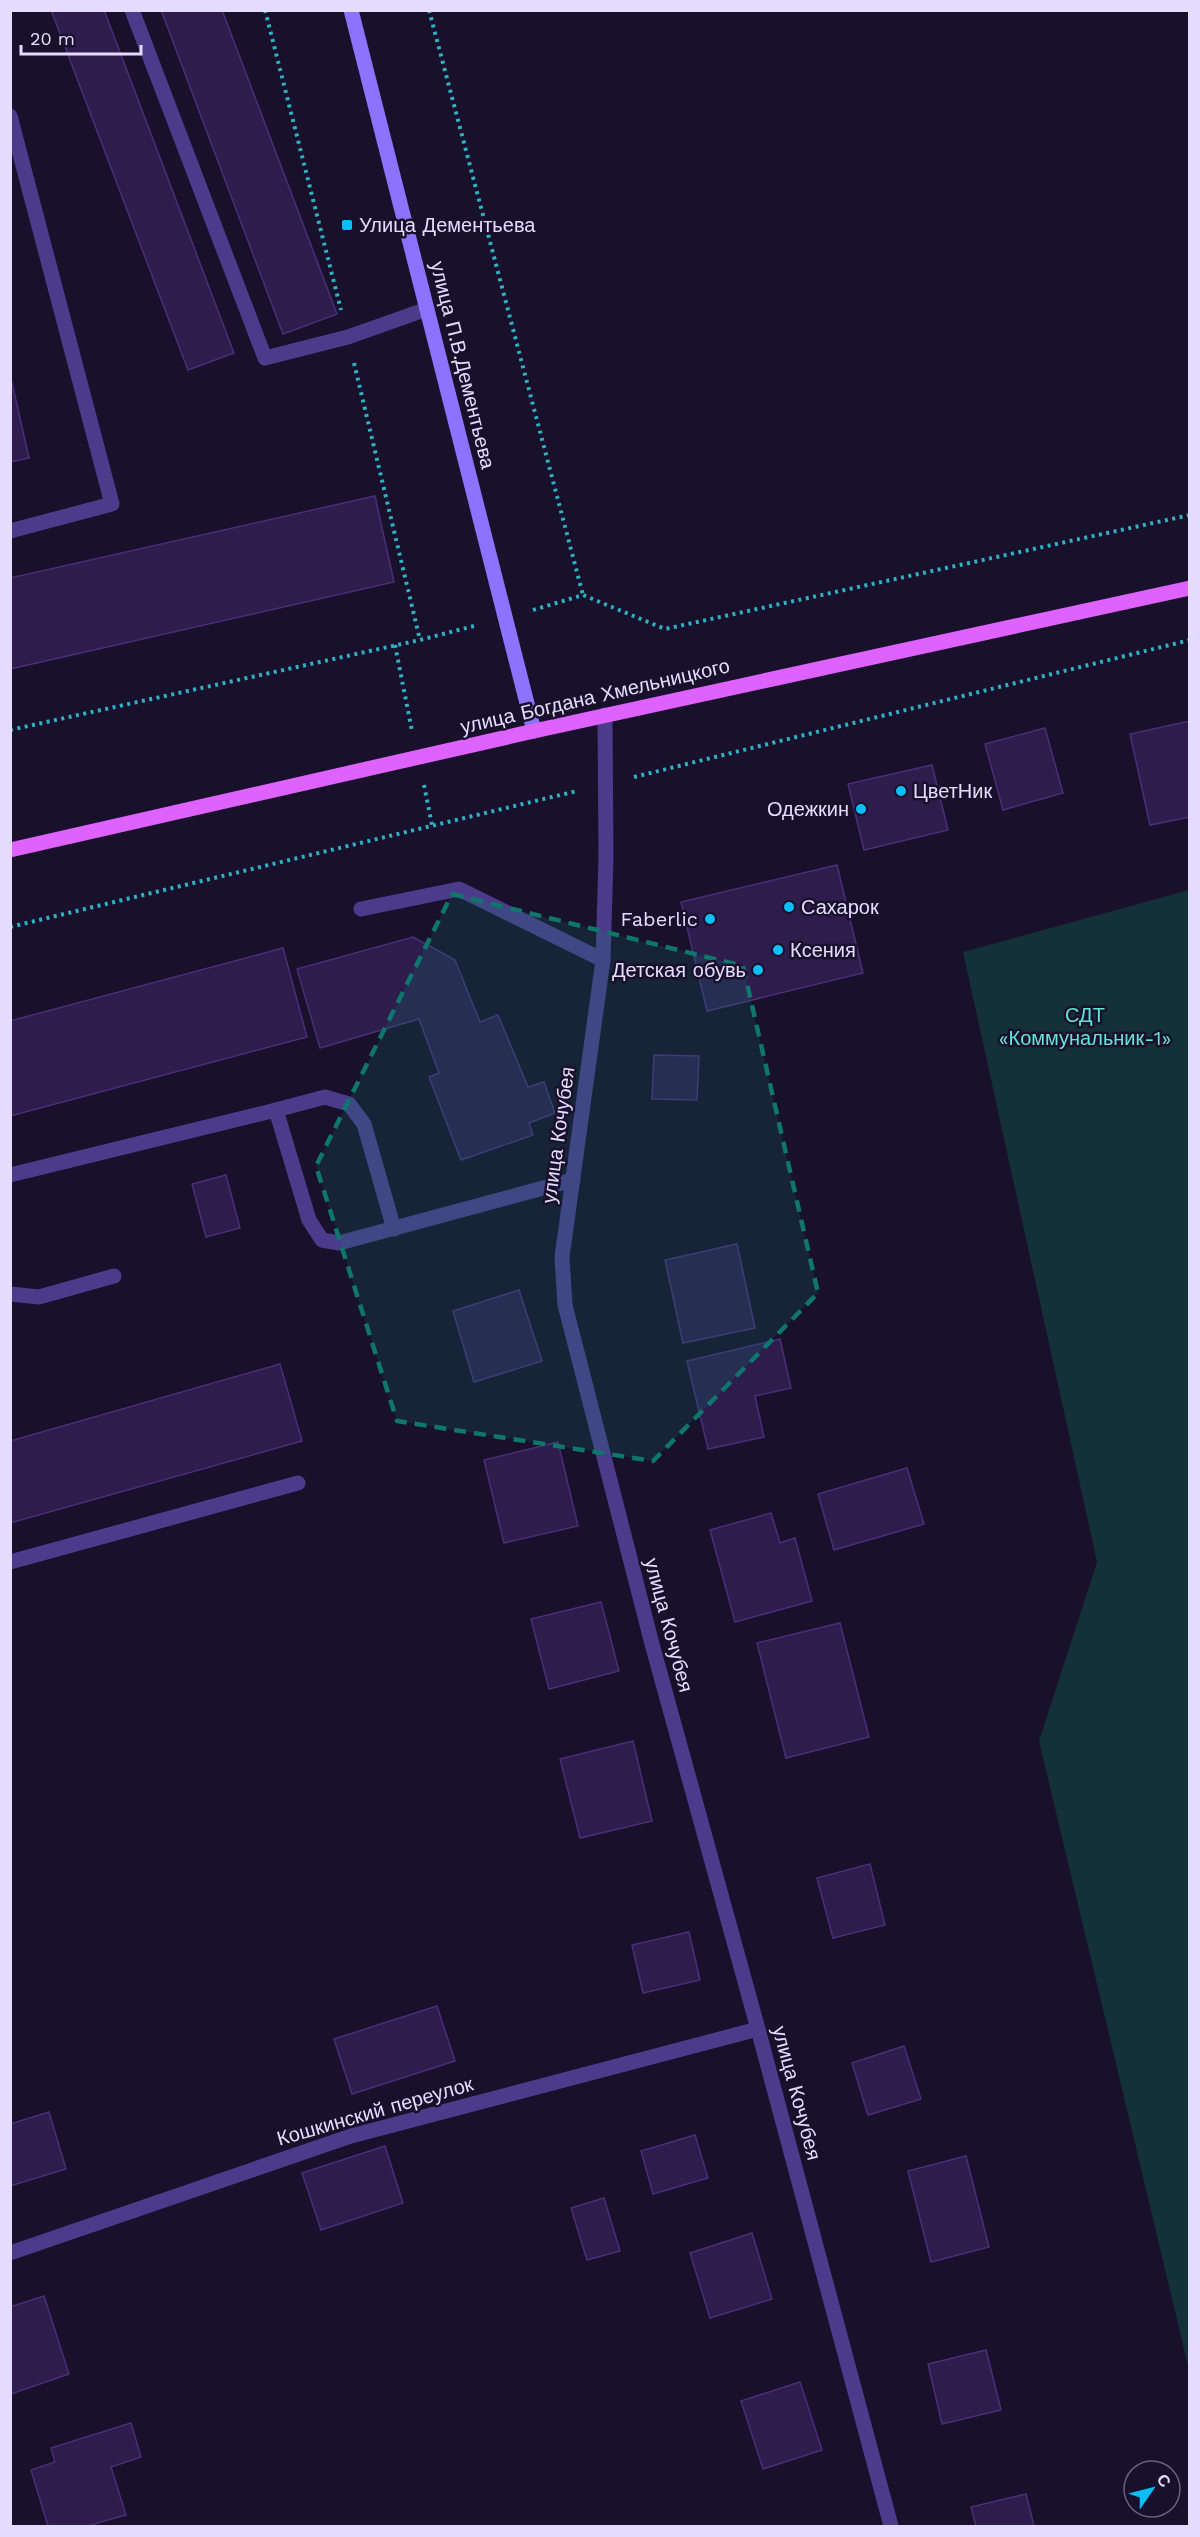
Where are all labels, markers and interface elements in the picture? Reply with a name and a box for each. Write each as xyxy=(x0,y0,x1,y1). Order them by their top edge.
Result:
scale bar xyxy=(21,18,141,56)
text: 20 m xyxy=(30,28,75,49)
place label: Улица Дементьева xyxy=(359,213,536,237)
marker: Улица Дементьева xyxy=(340,218,354,232)
street label: улица П.В.Дементьева xyxy=(426,259,501,472)
street label: улица Богдана Хмельницкого xyxy=(458,653,732,739)
place label: ЦветНик xyxy=(913,779,992,803)
marker: ЦветНик xyxy=(894,784,908,798)
place label: Одежкин xyxy=(767,797,849,821)
marker: Одежкин xyxy=(854,802,868,816)
place label: Сахарок xyxy=(801,895,879,919)
marker: Сахарок xyxy=(782,900,796,914)
place label: Faberlic xyxy=(621,907,698,931)
marker: Faberlic xyxy=(703,912,717,926)
place label: Ксения xyxy=(790,938,856,962)
marker: Ксения xyxy=(771,943,785,957)
place label: Детская обувь xyxy=(612,958,746,982)
marker: Детская обувь xyxy=(751,963,765,977)
park label: СДТ «Коммунальник-1» xyxy=(999,1003,1171,1050)
street label: улица Кочубея xyxy=(537,1065,579,1205)
street label: улица Кочубея xyxy=(640,1555,698,1695)
street label: улица Кочубея xyxy=(768,2023,826,2163)
street label: Кошкинский переулок xyxy=(274,2071,476,2151)
north arrow xyxy=(1122,2459,1182,2519)
text: С xyxy=(1153,2470,1175,2491)

